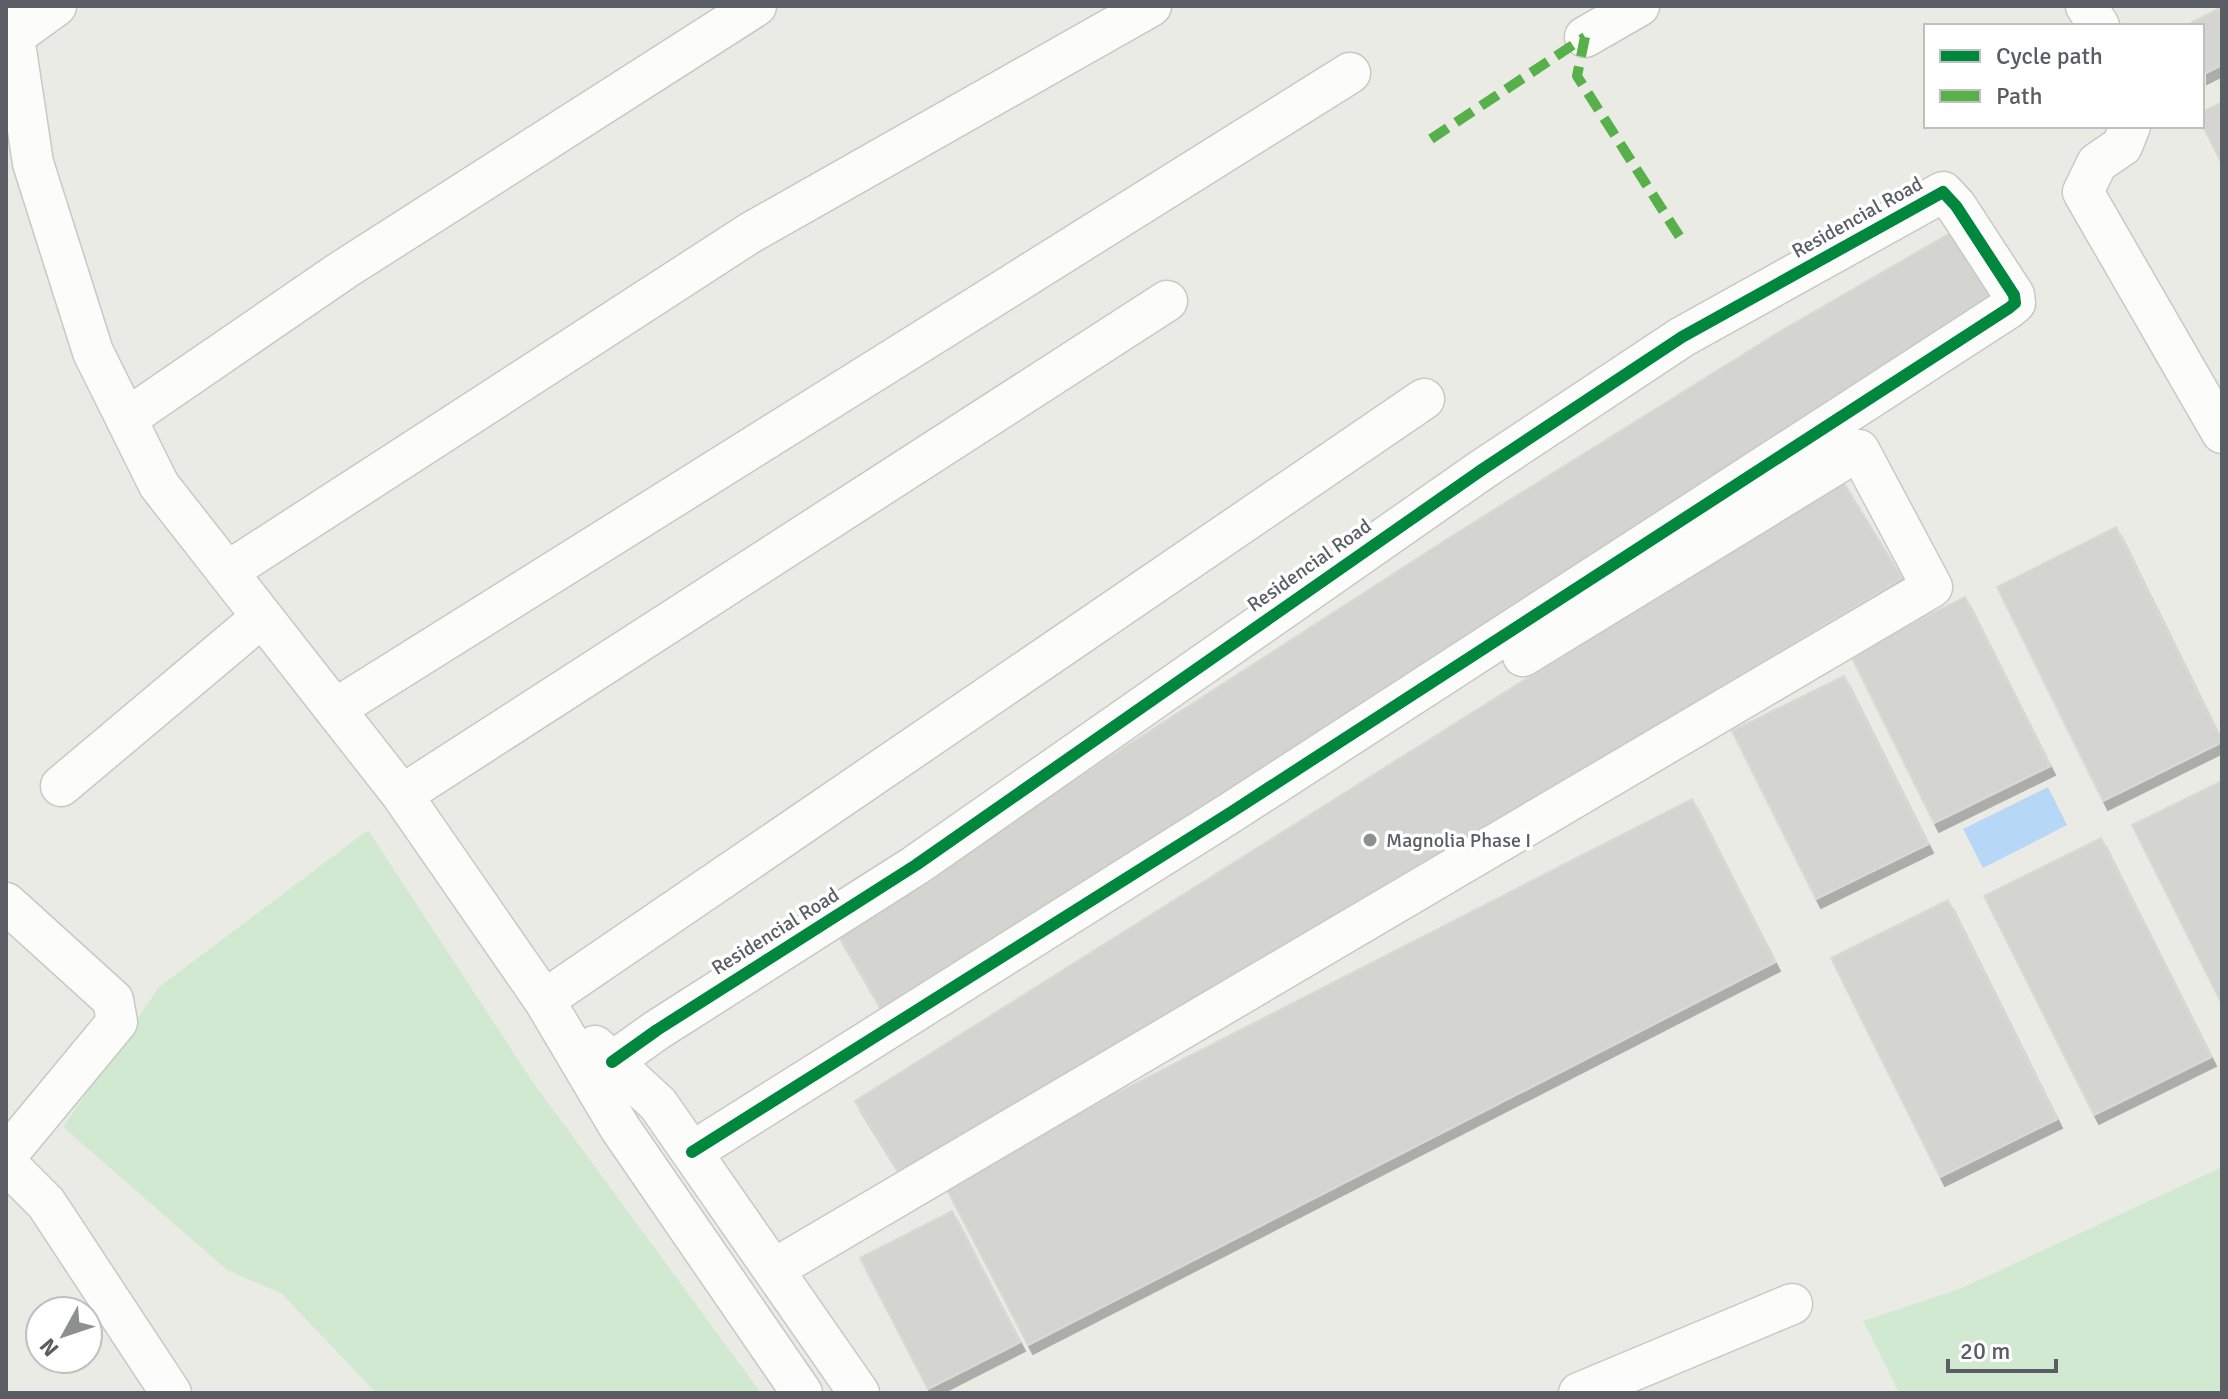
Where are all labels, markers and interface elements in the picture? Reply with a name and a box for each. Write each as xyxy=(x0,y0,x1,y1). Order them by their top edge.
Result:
legend xyxy=(1924,24,2204,128)
text: Cycle path xyxy=(1996,41,2103,71)
text: Path xyxy=(1996,81,2042,111)
street label: Residencial Road xyxy=(1787,171,1927,264)
street label: Residencial Road xyxy=(1242,513,1376,617)
place label: Magnolia Phase I xyxy=(1386,828,1531,853)
marker: Magnolia Phase I xyxy=(1361,831,1379,849)
street label: Residencial Road xyxy=(707,882,844,981)
north arrow xyxy=(24,1295,104,1375)
scale bar xyxy=(1948,1323,2056,1373)
text: N xyxy=(34,1333,64,1362)
text: 20 m xyxy=(1960,1336,2010,1366)

